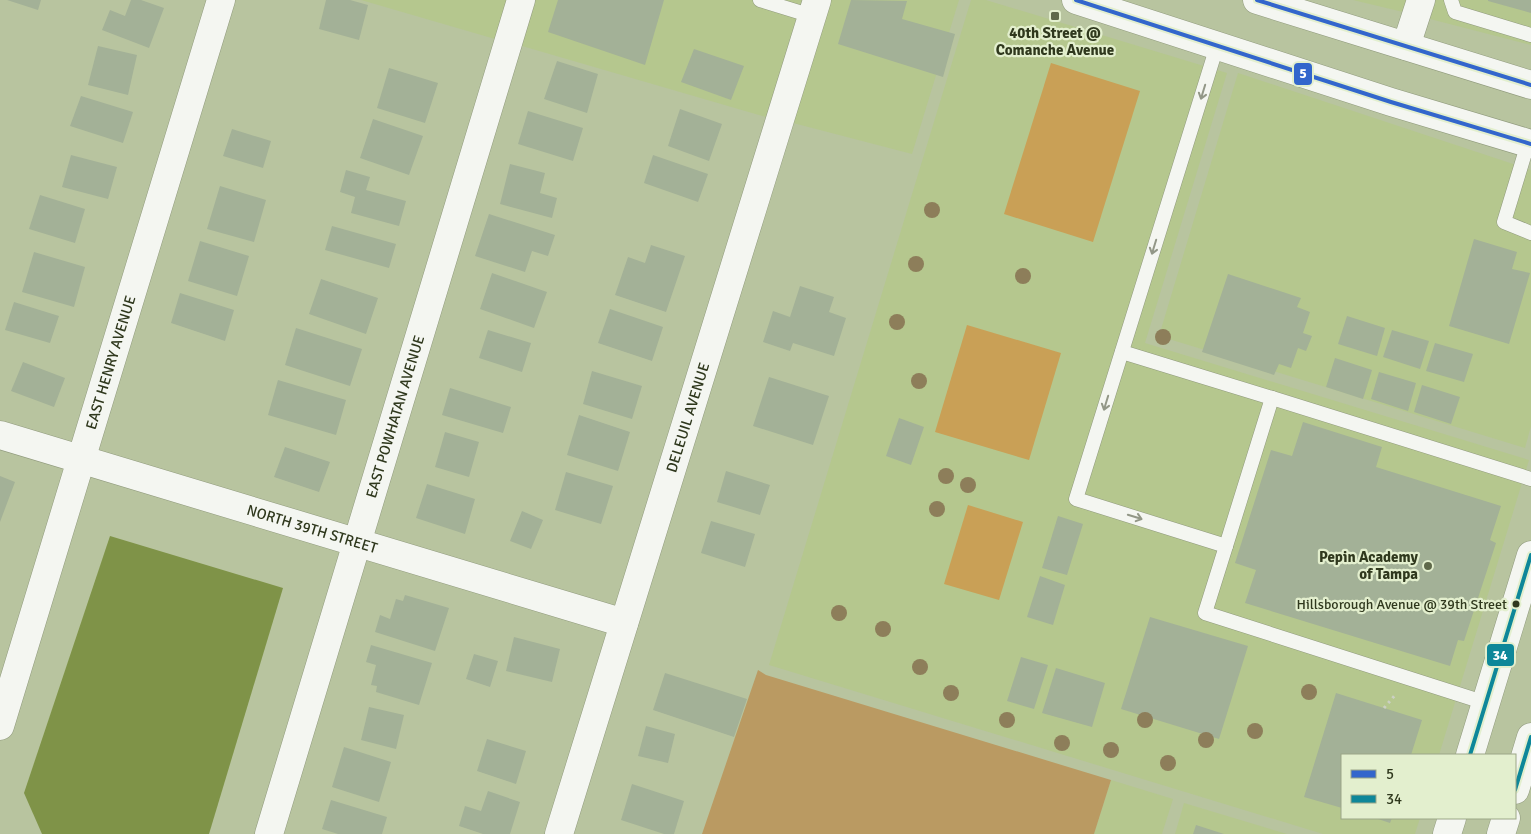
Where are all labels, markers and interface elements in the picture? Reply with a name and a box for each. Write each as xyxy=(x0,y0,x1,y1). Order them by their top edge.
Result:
marker: 40th Street @ Comanche Avenue xyxy=(1049,10,1061,22)
place label: 40th Street @ Comanche Avenue xyxy=(996,24,1114,59)
line badge: 5 xyxy=(1293,62,1313,86)
text: 5 xyxy=(1299,65,1307,82)
one-way arrow xyxy=(1197,84,1207,100)
one-way arrow xyxy=(1149,239,1159,255)
street label: EAST HENRY AVENUE xyxy=(82,293,140,432)
street label: EAST POWHATAN AVENUE xyxy=(362,333,428,500)
street label: DELEUIL AVENUE xyxy=(662,360,713,475)
one-way arrow xyxy=(1100,394,1110,410)
street label: NORTH 39TH STREET xyxy=(245,501,380,557)
one-way arrow xyxy=(1126,513,1142,523)
place label: Pepin Academy of Tampa xyxy=(1319,548,1419,583)
marker: Pepin Academy of Tampa xyxy=(1422,560,1434,572)
place label: Hillsborough Avenue @ 39th Street xyxy=(1297,596,1507,613)
marker: Hillsborough Avenue @ 39th Street xyxy=(1511,599,1521,609)
line badge: 34 xyxy=(1486,643,1515,667)
text: 34 xyxy=(1492,647,1508,664)
legend xyxy=(1341,754,1516,819)
text: 5 xyxy=(1386,765,1394,783)
text: 34 xyxy=(1386,790,1402,808)

